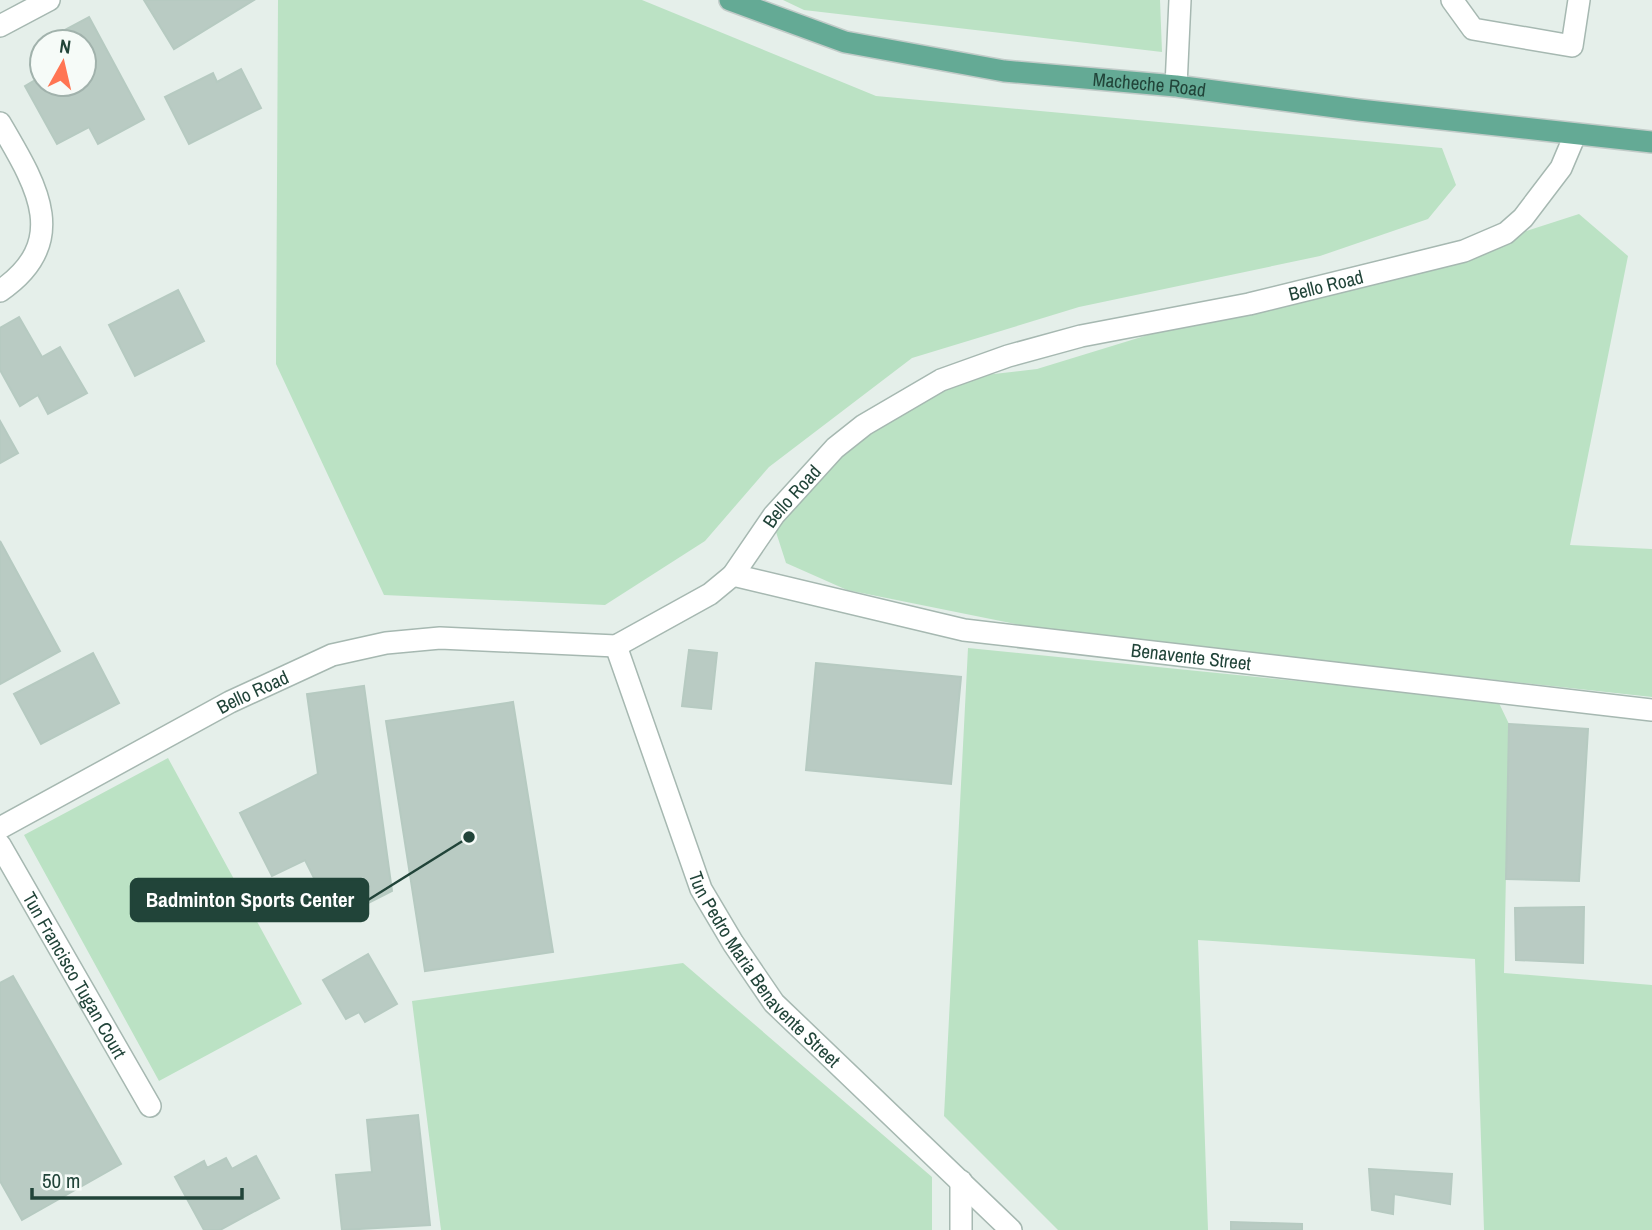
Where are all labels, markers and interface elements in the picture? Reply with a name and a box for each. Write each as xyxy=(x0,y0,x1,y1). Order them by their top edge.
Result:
north arrow xyxy=(28,28,98,98)
text: N xyxy=(58,33,73,60)
street label: Macheche Road xyxy=(1092,66,1208,103)
street label: Bello Road xyxy=(1286,263,1366,307)
street label: Bello Road xyxy=(756,459,827,533)
street label: Benavente Street xyxy=(1130,637,1253,676)
street label: Bello Road xyxy=(212,664,293,720)
street label: Tun Pedro Maria Benavente Street xyxy=(683,868,847,1073)
callout: Badminton Sports Center xyxy=(131,879,368,921)
text: Badminton Sports Center xyxy=(146,885,355,914)
street label: Tun Francisco Tugan Court xyxy=(17,887,133,1064)
scale bar xyxy=(32,1156,242,1200)
text: 50 m xyxy=(42,1166,80,1195)

